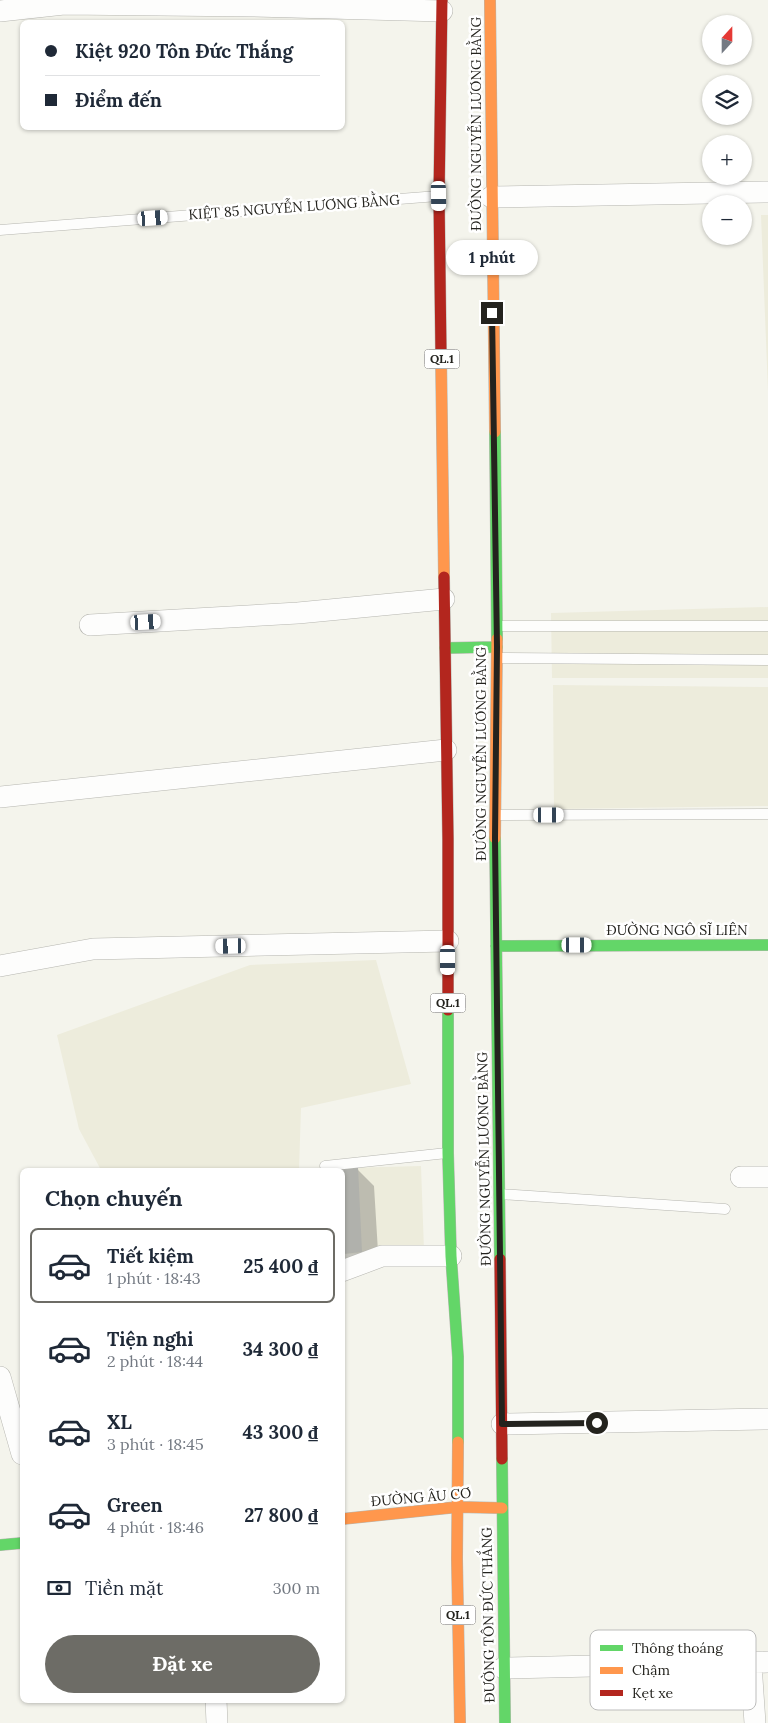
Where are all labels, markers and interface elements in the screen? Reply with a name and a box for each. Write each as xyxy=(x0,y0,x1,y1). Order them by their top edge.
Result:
north arrow xyxy=(702,15,752,65)
map controls xyxy=(702,15,752,245)
street label: ĐƯỜNG NGUYỄN LƯƠNG BẰNG xyxy=(465,17,485,231)
text: Kiệt 920 Tôn Đức Thắng xyxy=(75,39,293,63)
button: layers xyxy=(702,75,752,125)
text: Điểm đến xyxy=(75,88,162,112)
button: + xyxy=(702,135,752,185)
car xyxy=(431,181,446,211)
street label: KIỆT 85 NGUYỄN LƯƠNG BẰNG xyxy=(188,189,401,223)
button: − xyxy=(702,195,752,245)
car xyxy=(137,209,168,227)
callout: 1 phút xyxy=(446,240,538,276)
text: 1 phút xyxy=(469,247,515,267)
route end xyxy=(481,302,503,324)
road number: QL.1 xyxy=(424,349,460,368)
car xyxy=(130,614,161,630)
street label: ĐƯỜNG NGUYỄN LƯƠNG BẰNG xyxy=(470,647,490,861)
car xyxy=(534,808,564,823)
street label: ĐƯỜNG NGÔ SĨ LIÊN xyxy=(606,921,748,939)
car xyxy=(215,938,246,954)
car xyxy=(562,938,592,953)
car xyxy=(440,945,455,975)
road number: QL.1 xyxy=(430,994,466,1012)
street label: ĐƯỜNG NGUYỄN LƯƠNG BẰNG xyxy=(471,1051,495,1266)
text: Chọn chuyến xyxy=(45,1184,182,1212)
icon: car xyxy=(47,1243,92,1288)
text: Tiết kiệm xyxy=(107,1244,194,1268)
text: 25 400 ₫ xyxy=(243,1254,318,1278)
text: 1 phút · 18:43 xyxy=(107,1268,201,1288)
icon: car xyxy=(47,1326,92,1371)
text: Tiện nghi xyxy=(107,1327,193,1351)
text: 34 300 ₫ xyxy=(242,1337,318,1361)
text: 2 phút · 18:44 xyxy=(107,1351,203,1371)
icon: car xyxy=(47,1409,92,1454)
text: XL xyxy=(107,1410,132,1434)
route start xyxy=(586,1412,608,1434)
text: 43 300 ₫ xyxy=(242,1420,318,1444)
text: 3 phút · 18:45 xyxy=(107,1434,204,1454)
street label: ĐƯỜNG ÂU CƠ xyxy=(370,1484,472,1510)
icon: car xyxy=(47,1492,92,1537)
text: Green xyxy=(107,1493,163,1517)
text: 27 800 ₫ xyxy=(244,1503,318,1527)
text: 4 phút · 18:46 xyxy=(107,1517,204,1537)
street label: ĐƯỜNG TÔN ĐỨC THẮNG xyxy=(475,1527,499,1703)
icon: cash xyxy=(45,1574,73,1602)
text: Tiền mặt xyxy=(85,1576,163,1600)
text: 300 m xyxy=(273,1578,320,1598)
road number: QL.1 xyxy=(440,1606,476,1624)
legend xyxy=(590,1630,756,1710)
button: Đặt xe xyxy=(45,1635,320,1693)
text: Thông thoáng xyxy=(632,1639,723,1657)
text: Chậm xyxy=(632,1661,670,1679)
text: Kẹt xe xyxy=(632,1684,674,1702)

